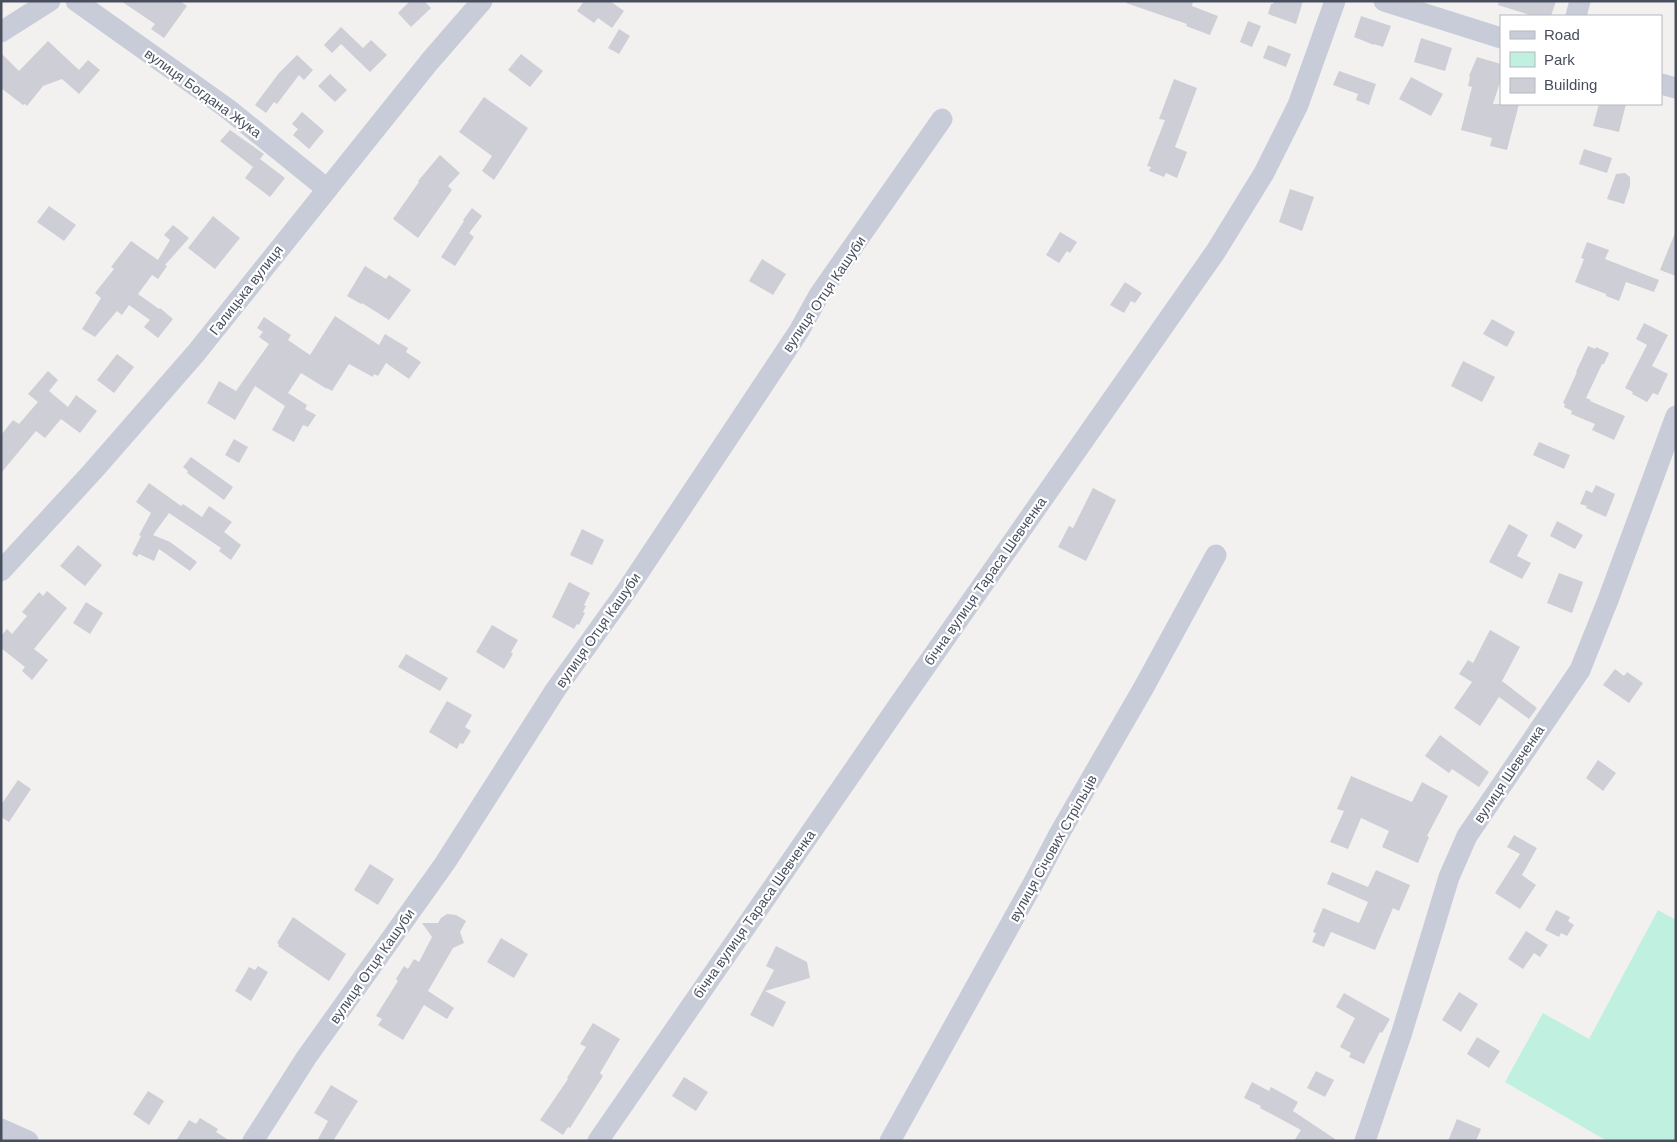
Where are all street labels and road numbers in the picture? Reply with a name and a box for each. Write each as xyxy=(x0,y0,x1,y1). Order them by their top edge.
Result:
street label: вулиця Богдана Жука xyxy=(142,45,265,141)
street label: вулиця Отця Кашуби xyxy=(779,233,869,355)
street label: Галицька вулиця xyxy=(206,242,286,338)
street label: бічна вулиця Тараса Шевченка xyxy=(921,494,1049,668)
street label: вулиця Отця Кашуби xyxy=(552,570,644,690)
street label: вулиця Шевченка xyxy=(1471,722,1548,826)
street label: вулиця Січових Стрільців xyxy=(1006,772,1100,924)
street label: бічна вулиця Тараса Шевченка xyxy=(690,827,818,1001)
street label: вулиця Отця Кашуби xyxy=(326,906,418,1026)

